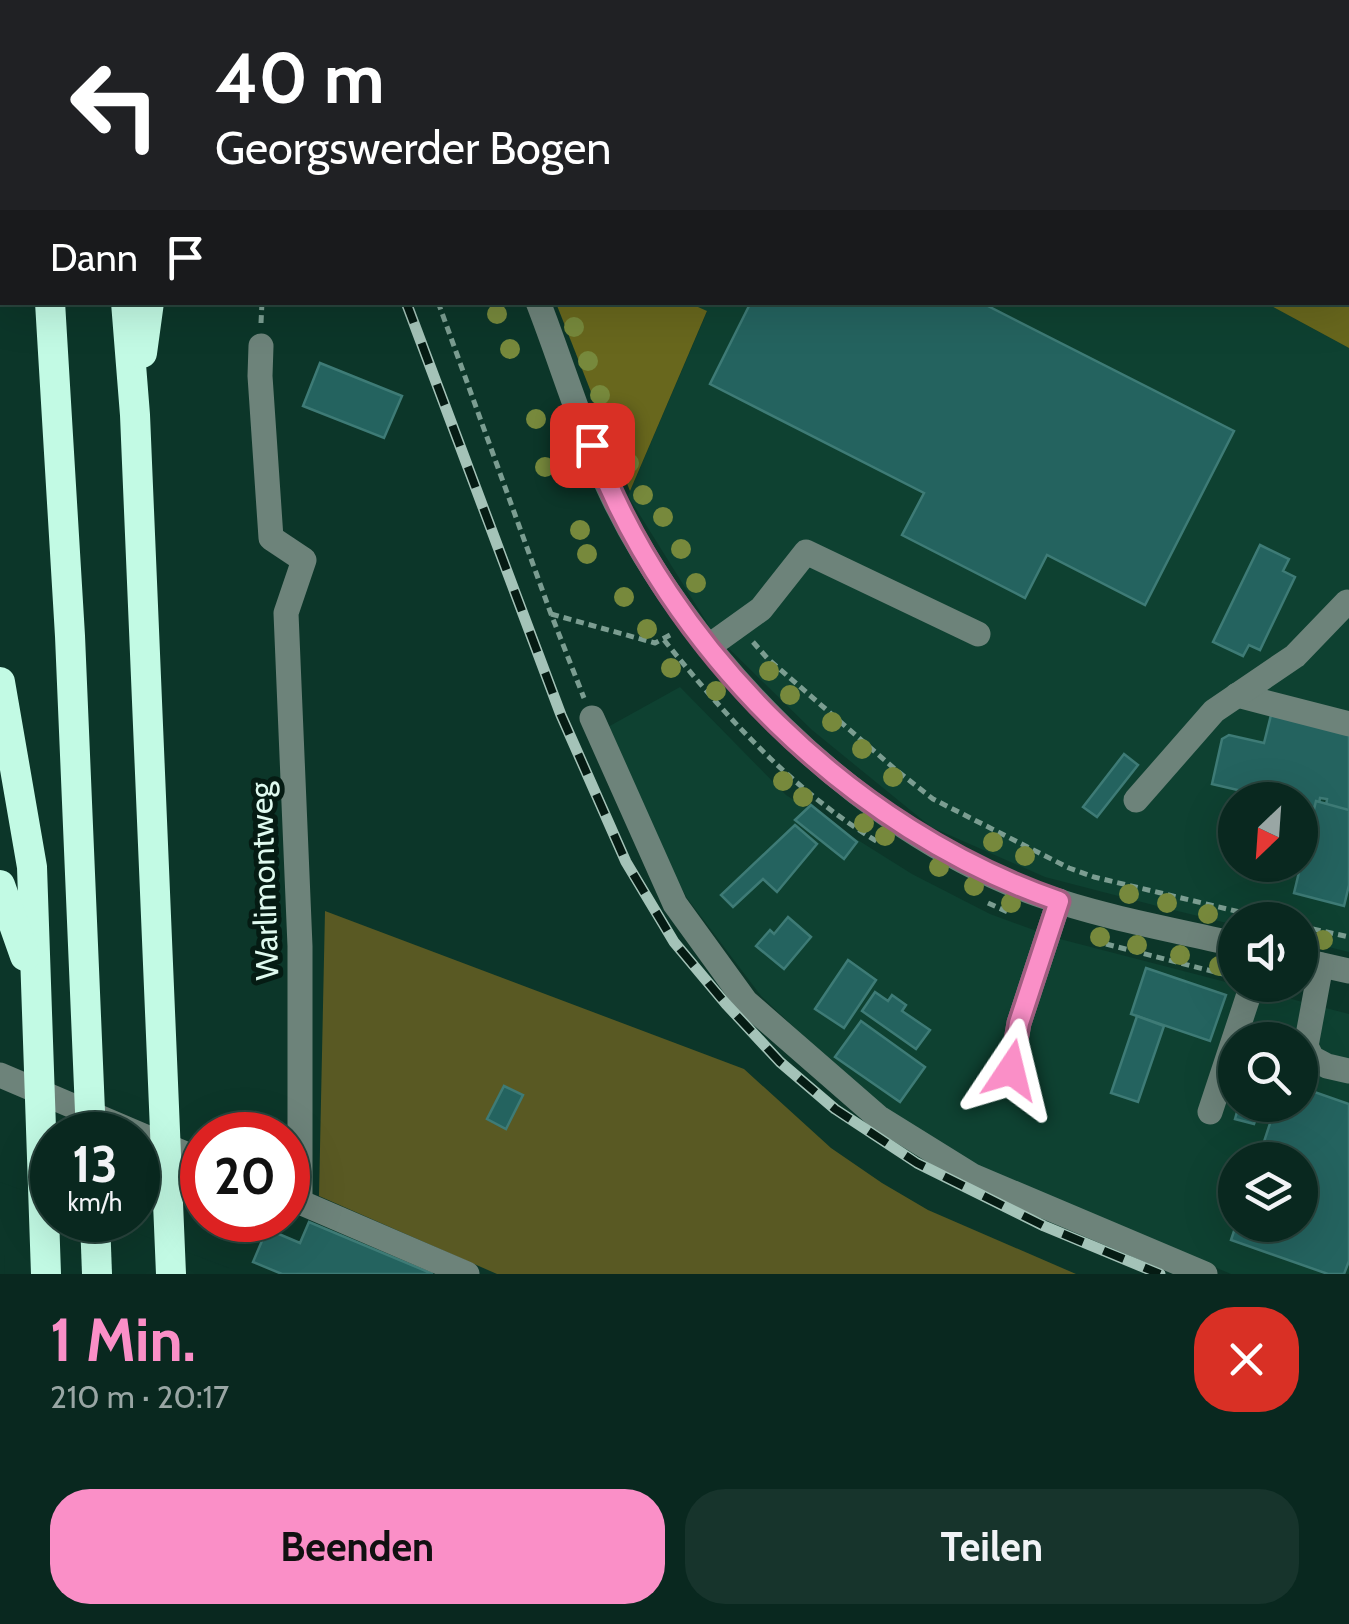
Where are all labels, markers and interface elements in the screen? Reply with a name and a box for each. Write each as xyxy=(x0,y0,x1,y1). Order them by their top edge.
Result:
text: 40 m xyxy=(215,35,384,121)
icon: left xyxy=(50,40,180,170)
text: Georgswerder Bogen xyxy=(215,121,611,175)
icon: arrive xyxy=(158,230,213,285)
text: Dann xyxy=(50,234,138,281)
pin xyxy=(550,403,635,488)
icon: arrive xyxy=(565,418,620,473)
street label: Warlimontweg xyxy=(241,780,286,981)
north arrow xyxy=(1218,782,1318,882)
map controls xyxy=(1218,782,1318,1242)
button: sound xyxy=(1218,902,1318,1002)
position arrow xyxy=(959,1018,1063,1122)
button: search xyxy=(1218,1022,1318,1122)
speed limit sign: 20 xyxy=(180,1112,310,1242)
text: 13 xyxy=(72,1134,118,1195)
button: layers xyxy=(1218,1142,1318,1242)
text: km/h xyxy=(68,1187,122,1217)
text: 1 Min. xyxy=(50,1303,196,1376)
button: close xyxy=(1194,1307,1299,1412)
text: 210 m · 20:17 xyxy=(50,1377,229,1416)
button: Beenden xyxy=(50,1489,665,1604)
button: Teilen xyxy=(685,1489,1299,1604)

